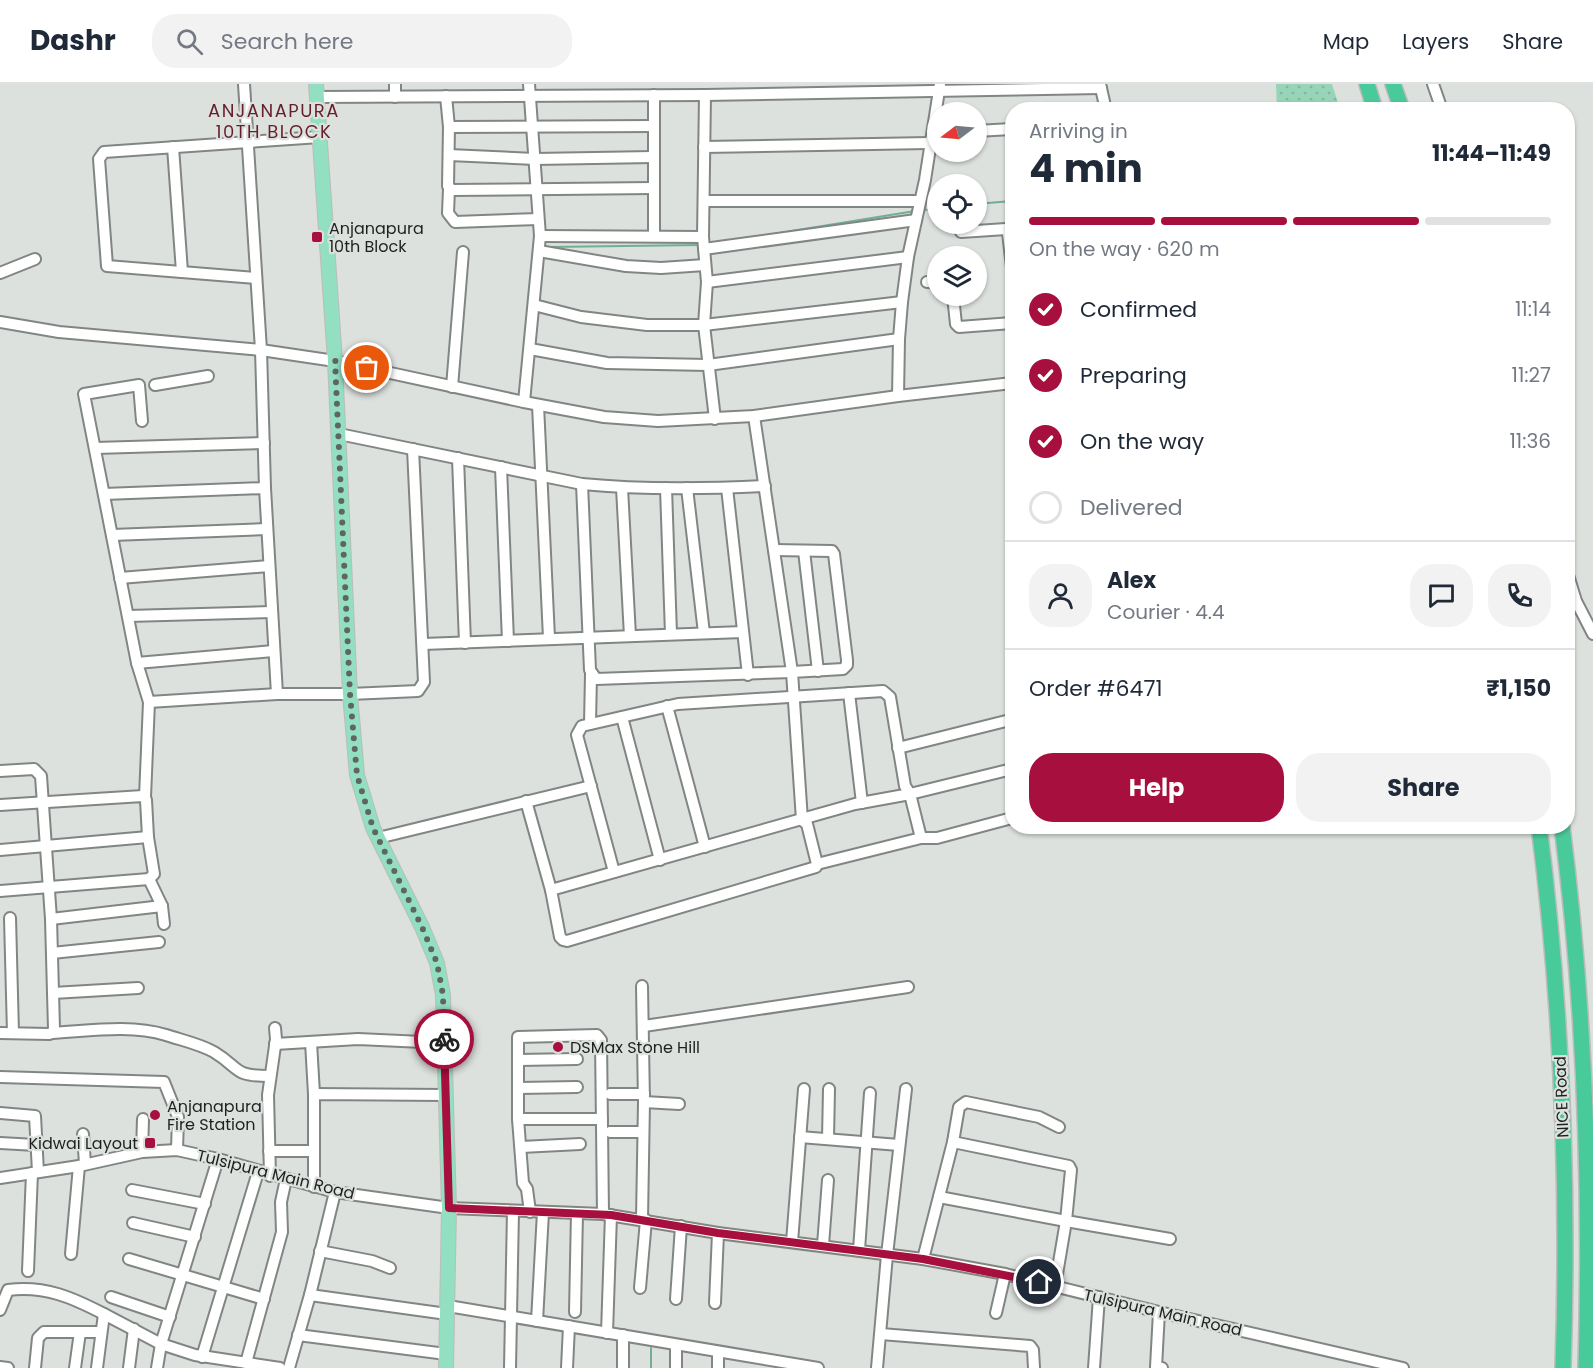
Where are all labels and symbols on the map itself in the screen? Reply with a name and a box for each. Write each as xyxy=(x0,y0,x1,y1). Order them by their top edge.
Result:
district label: ANJANAPURA 10TH BLOCK xyxy=(208,98,340,144)
north arrow xyxy=(927,102,987,162)
place label: Anjanapura 10th Block xyxy=(329,217,424,258)
marker: Anjanapura 10th Block xyxy=(310,230,324,244)
pin xyxy=(341,342,392,393)
courier xyxy=(414,1009,474,1069)
place label: DSMax Stone Hill xyxy=(570,1036,700,1059)
marker: DSMax Stone Hill xyxy=(551,1040,565,1054)
street label: NICE Road xyxy=(1549,1056,1574,1138)
place label: Anjanapura Fire Station xyxy=(167,1095,262,1136)
marker: Anjanapura Fire Station xyxy=(148,1108,162,1122)
place label: Kidwai Layout xyxy=(28,1132,138,1155)
marker: Kidwai Layout xyxy=(143,1136,157,1150)
street label: Tulsipura Main Road xyxy=(195,1144,357,1205)
pin xyxy=(1013,1256,1064,1307)
street label: Tulsipura Main Road xyxy=(1081,1283,1244,1342)

